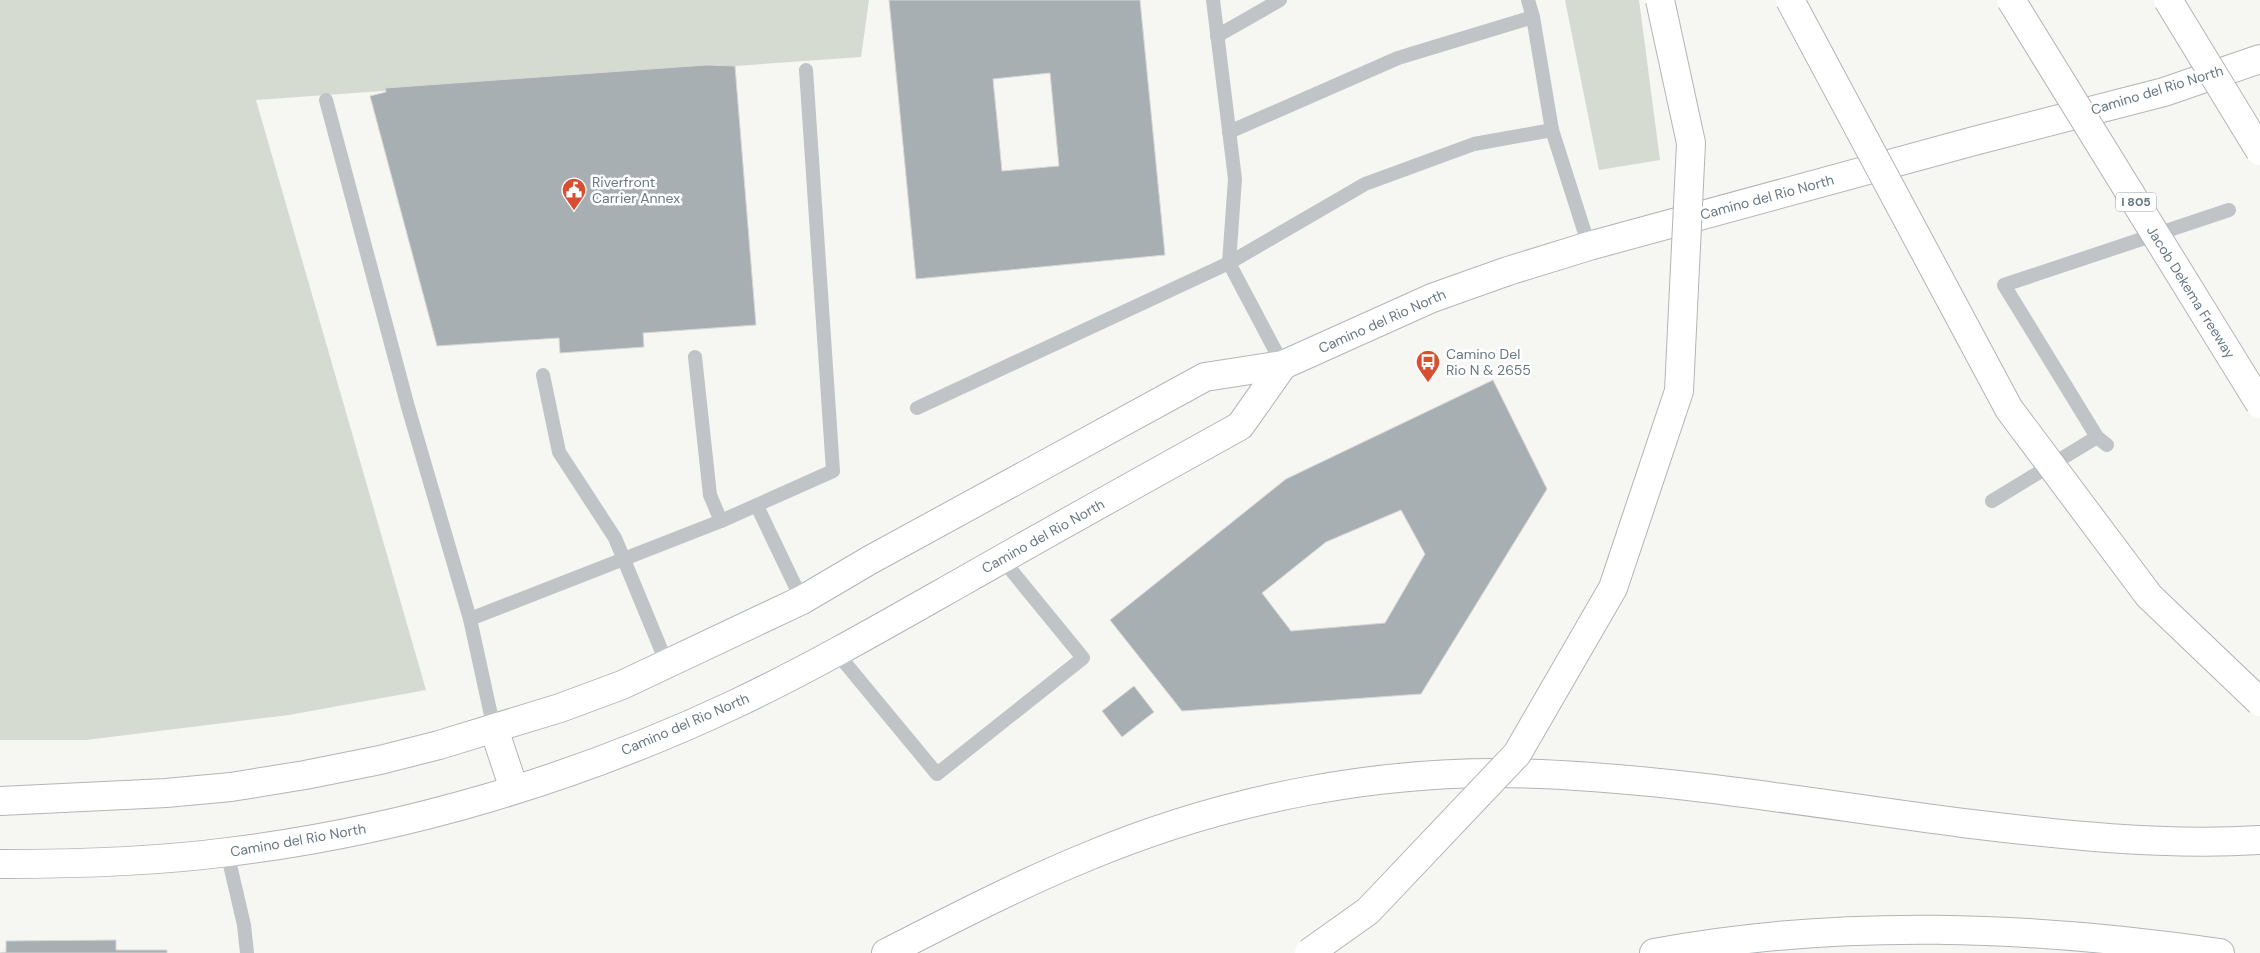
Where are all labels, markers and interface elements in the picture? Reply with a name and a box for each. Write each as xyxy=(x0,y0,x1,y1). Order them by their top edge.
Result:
street label: Camino del Rio North xyxy=(2089,61,2225,119)
street label: Camino del Rio North xyxy=(1698,171,1836,223)
place label: Riverfront Carrier Annex xyxy=(592,173,680,207)
public building icon: Riverfront Carrier Annex xyxy=(561,177,587,211)
road number: I 805 xyxy=(2116,192,2156,212)
street label: Jacob Dekema Freeway xyxy=(2143,222,2239,362)
street label: Camino del Rio North xyxy=(1316,285,1448,357)
place label: Camino Del Rio N & 2655 xyxy=(1446,345,1531,379)
bus stop icon: Camino Del Rio N & 2655 xyxy=(1415,349,1441,383)
street label: Camino del Rio North xyxy=(978,495,1108,577)
street label: Camino del Rio North xyxy=(618,689,752,759)
street label: Camino del Rio North xyxy=(229,819,367,861)

